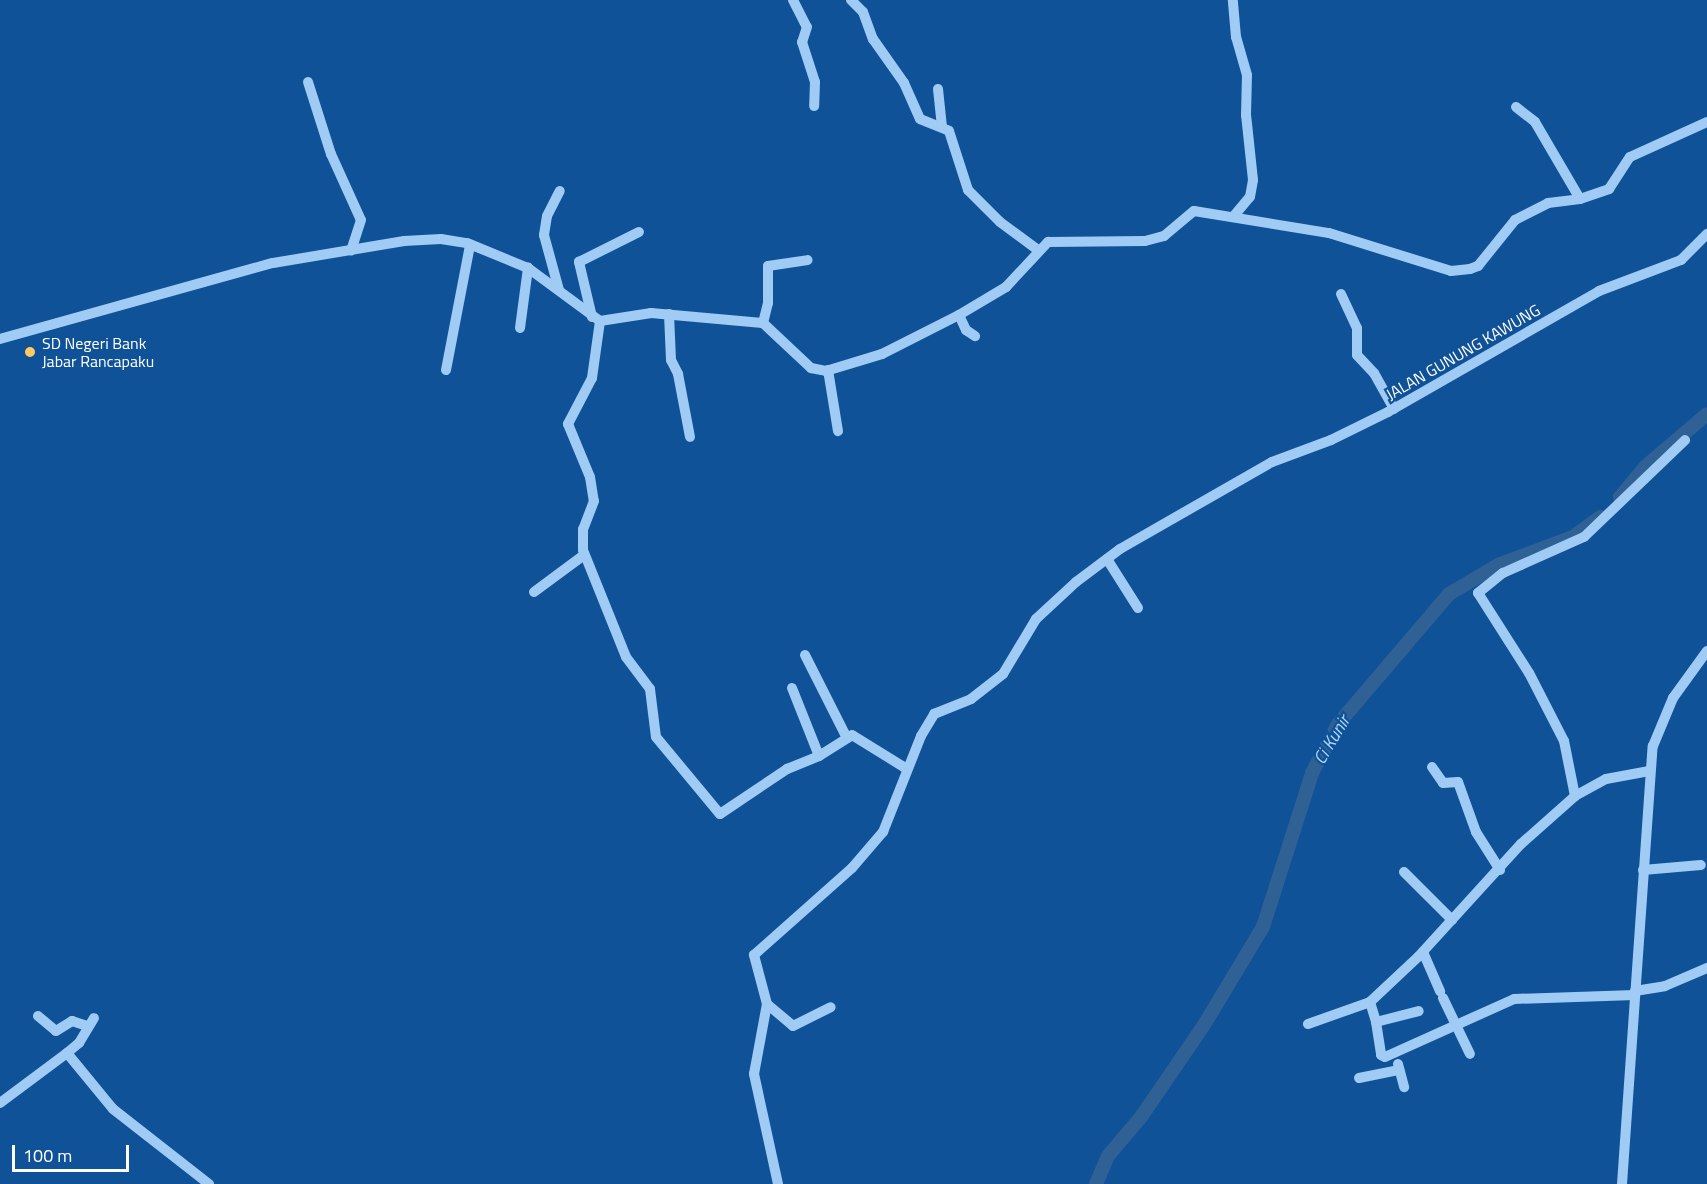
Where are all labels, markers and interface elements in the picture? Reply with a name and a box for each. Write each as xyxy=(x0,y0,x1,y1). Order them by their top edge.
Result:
street label: JALAN GUNUNG KAWUNG xyxy=(1383,300,1543,404)
place label: SD Negeri Bank Jabar Rancapaku xyxy=(42,333,154,371)
marker: SD Negeri Bank Jabar Rancapaku xyxy=(23,345,37,359)
water label: Ci Kunir xyxy=(1309,712,1355,768)
scale bar xyxy=(15,1133,132,1171)
text: 100 m xyxy=(23,1142,72,1169)

